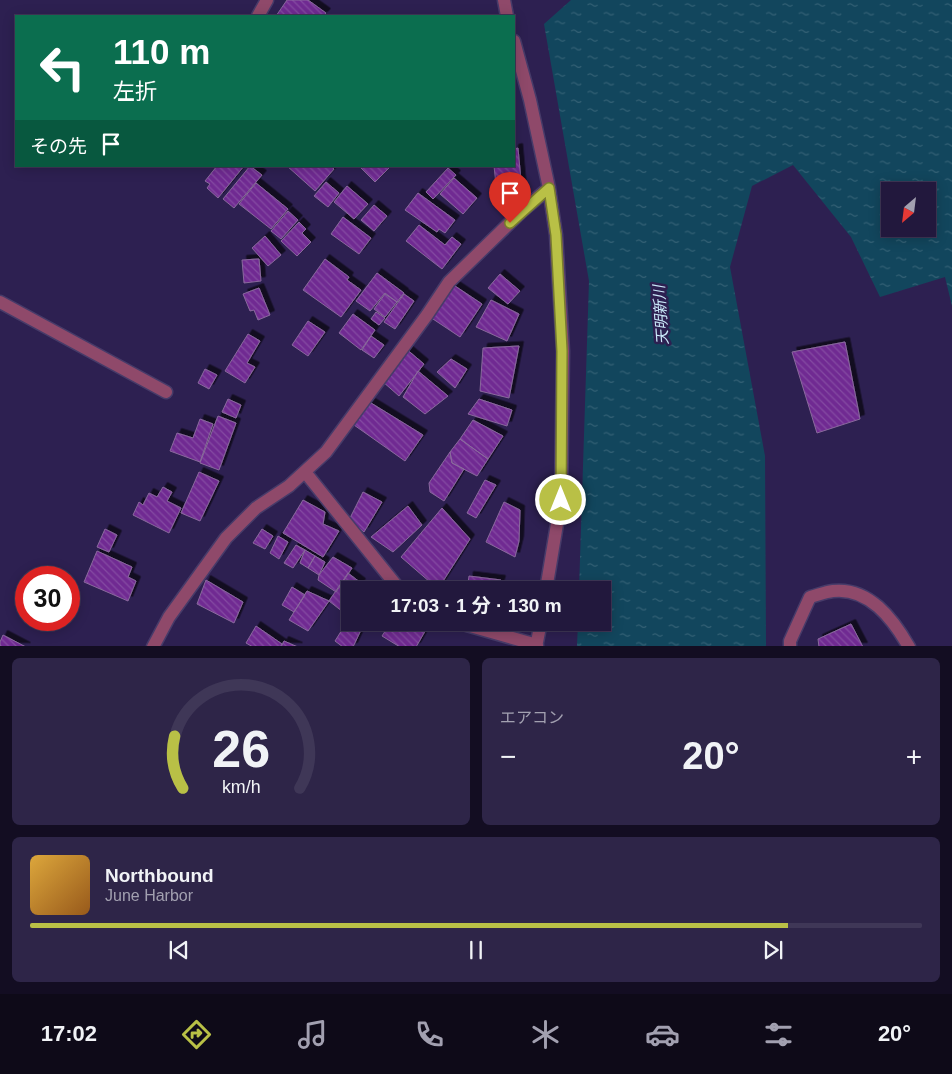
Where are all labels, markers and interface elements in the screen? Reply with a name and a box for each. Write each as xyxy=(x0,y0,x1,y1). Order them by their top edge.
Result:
text: 110 m xyxy=(113,32,210,71)
icon: left xyxy=(30,35,95,100)
text: 左折 xyxy=(113,79,157,104)
icon: arrive xyxy=(97,130,125,158)
text: その先 xyxy=(30,136,87,157)
pin xyxy=(489,172,531,223)
icon: arrive xyxy=(496,179,524,207)
north arrow xyxy=(881,182,936,238)
map controls xyxy=(881,182,936,237)
water label: 天明新川 xyxy=(650,283,671,346)
position arrow xyxy=(534,473,586,525)
speed limit sign: 30 xyxy=(15,566,80,631)
text: 17:03 · 1 分 · 130 m xyxy=(390,595,562,616)
text: エアコン xyxy=(500,709,564,726)
text: 26 xyxy=(212,720,270,778)
text: 20° xyxy=(682,735,740,777)
text: − xyxy=(500,741,516,772)
text: + xyxy=(906,741,922,772)
text: km/h xyxy=(222,777,260,797)
text: Northbound xyxy=(105,865,214,886)
text: June Harbor xyxy=(105,887,193,904)
icon: previous xyxy=(165,936,193,964)
icon: pause xyxy=(462,936,490,964)
icon: next xyxy=(759,936,787,964)
icon: directions xyxy=(179,1017,214,1052)
icon: music xyxy=(295,1017,330,1052)
icon: phone xyxy=(412,1017,447,1052)
icon: climate xyxy=(528,1017,563,1052)
icon: car xyxy=(645,1017,680,1052)
icon: filters xyxy=(761,1017,796,1052)
text: 17:02 xyxy=(41,1021,97,1046)
text: 20° xyxy=(878,1021,911,1046)

